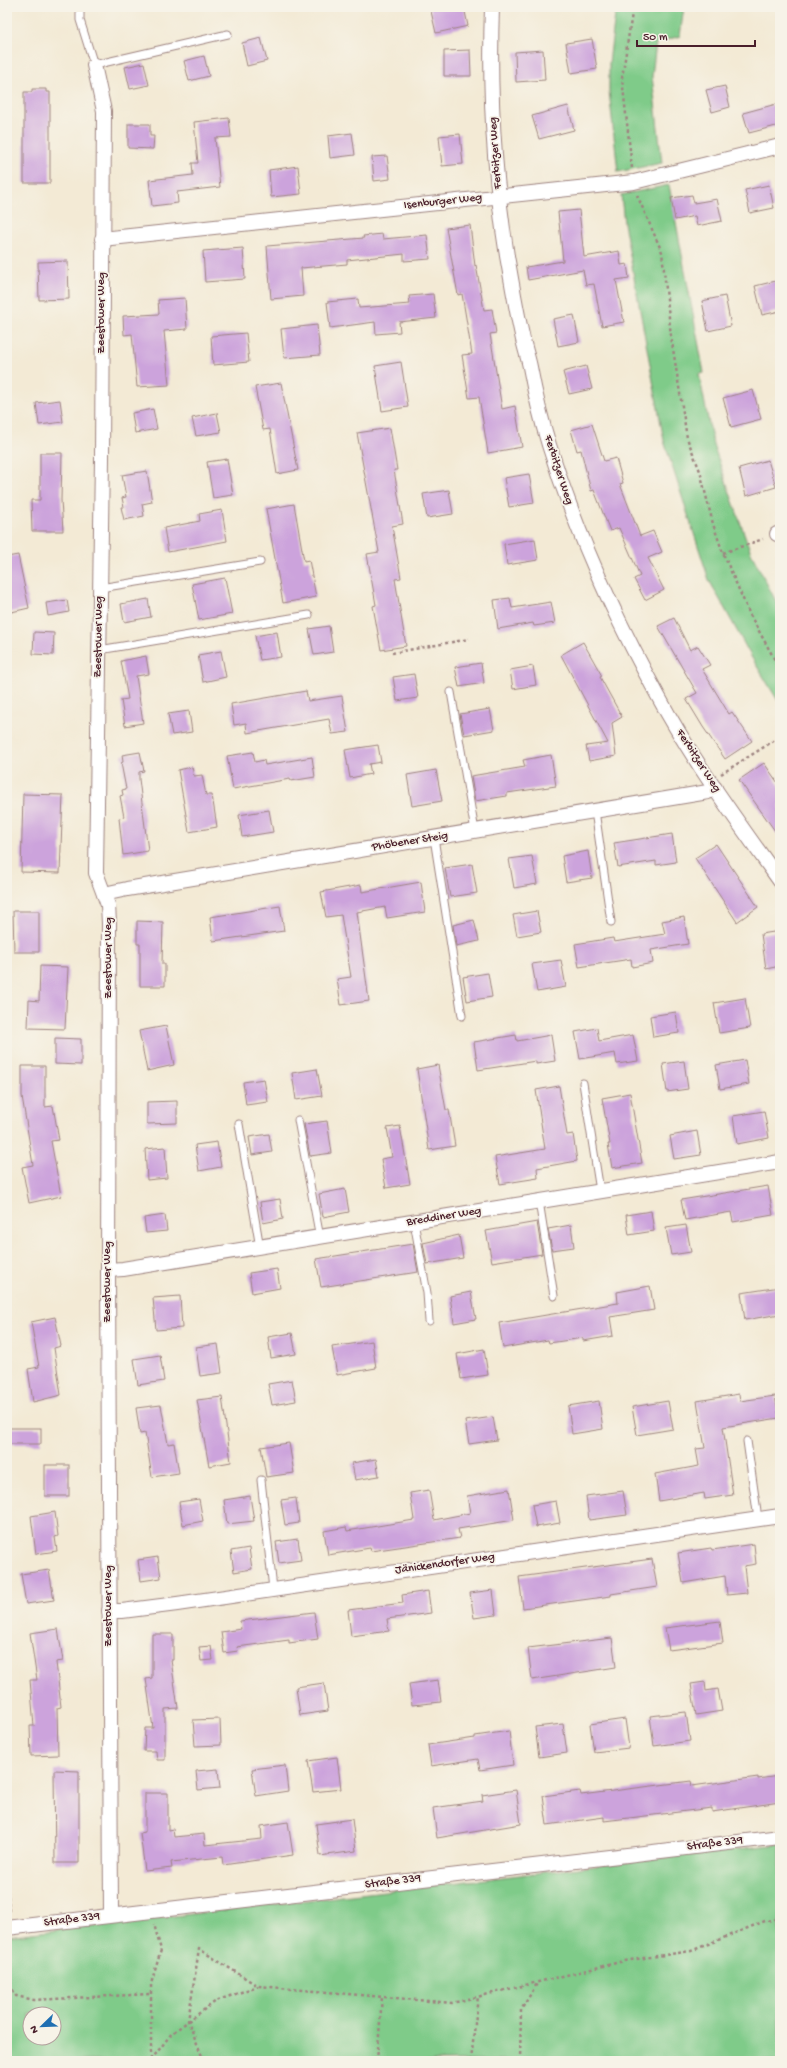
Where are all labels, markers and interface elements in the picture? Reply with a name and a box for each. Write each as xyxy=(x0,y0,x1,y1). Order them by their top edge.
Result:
scale bar xyxy=(637,22,755,48)
text: 50 m xyxy=(643,31,668,45)
street label: Ferbitzer Weg xyxy=(486,116,506,191)
street label: Isenburger Weg xyxy=(403,191,483,213)
street label: Zeestower Weg xyxy=(95,272,109,354)
street label: Ferbitzer Weg xyxy=(540,433,576,507)
street label: Zeestower Weg xyxy=(91,596,107,678)
street label: Ferbitzer Weg xyxy=(672,726,724,795)
street label: Phöbener Steig xyxy=(370,829,449,855)
street label: Zeestower Weg xyxy=(102,917,116,999)
street label: Breddiner Weg xyxy=(405,1204,483,1230)
street label: Zeestower Weg xyxy=(101,1241,115,1323)
street label: Jänickendorfer Weg xyxy=(394,1550,496,1578)
street label: Zeestower Weg xyxy=(102,1565,116,1647)
street label: Straße 339 xyxy=(686,1834,744,1854)
street label: Straße 339 xyxy=(364,1872,422,1892)
street label: Straße 339 xyxy=(43,1910,101,1930)
north arrow xyxy=(22,2006,62,2046)
text: N xyxy=(28,2023,42,2035)

